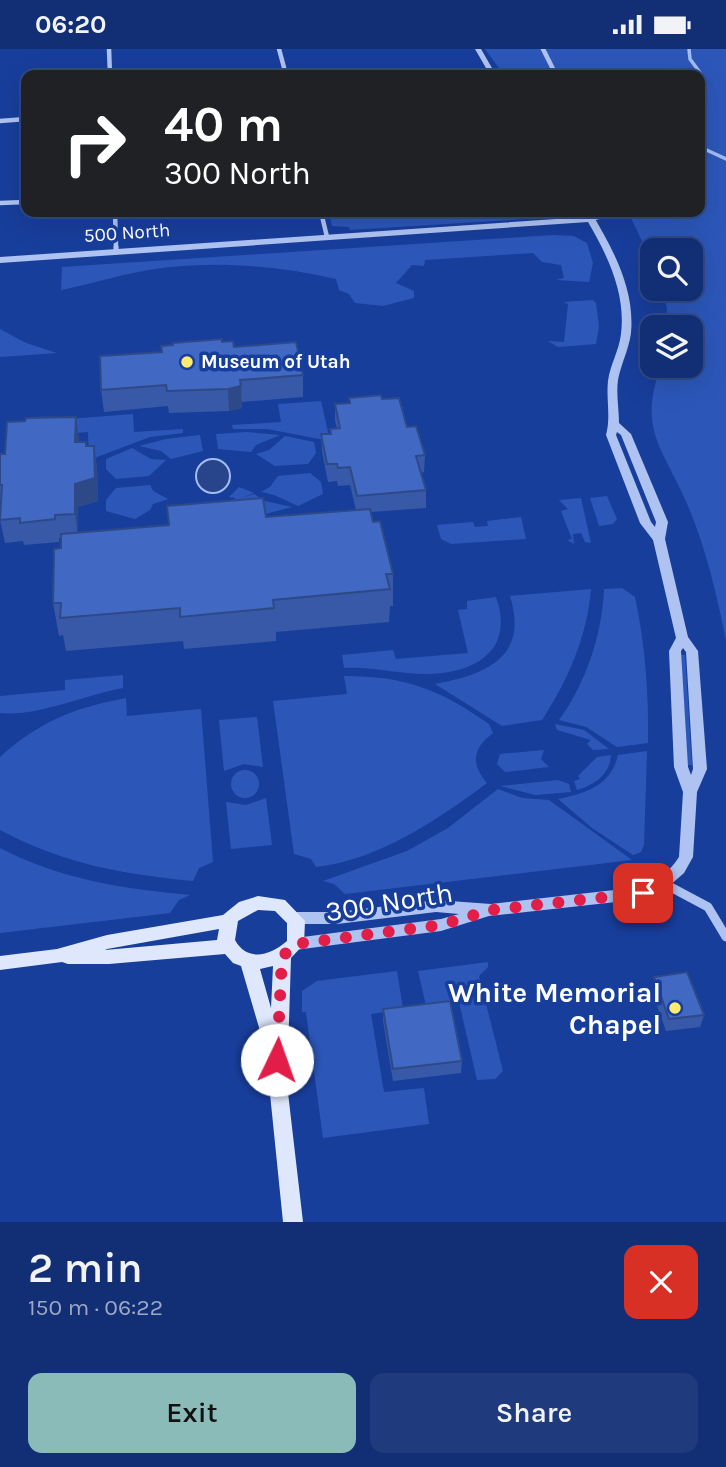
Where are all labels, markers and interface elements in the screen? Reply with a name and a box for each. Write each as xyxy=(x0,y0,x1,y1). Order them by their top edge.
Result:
text: 06:20 xyxy=(35,9,106,40)
text: 40 m xyxy=(164,96,283,153)
icon: right xyxy=(49,98,140,189)
text: 300 North xyxy=(164,155,311,192)
street label: 500 North xyxy=(83,219,171,247)
map controls xyxy=(640,238,703,378)
button: search xyxy=(640,238,703,301)
button: layers xyxy=(640,315,703,378)
place label: Museum of Utah xyxy=(201,351,350,373)
marker: Museum of Utah xyxy=(179,354,195,370)
pin xyxy=(613,863,673,923)
icon: arrive xyxy=(624,874,662,912)
street label: 300 North xyxy=(323,876,455,928)
place label: White Memorial Chapel xyxy=(448,976,661,1041)
marker: White Memorial Chapel xyxy=(667,1000,683,1016)
position arrow xyxy=(240,1023,314,1097)
text: 2 min xyxy=(28,1243,143,1293)
button: close xyxy=(624,1245,698,1319)
text: 150 m · 06:22 xyxy=(28,1294,163,1321)
button: Exit xyxy=(28,1373,356,1453)
button: Share xyxy=(370,1373,698,1453)

